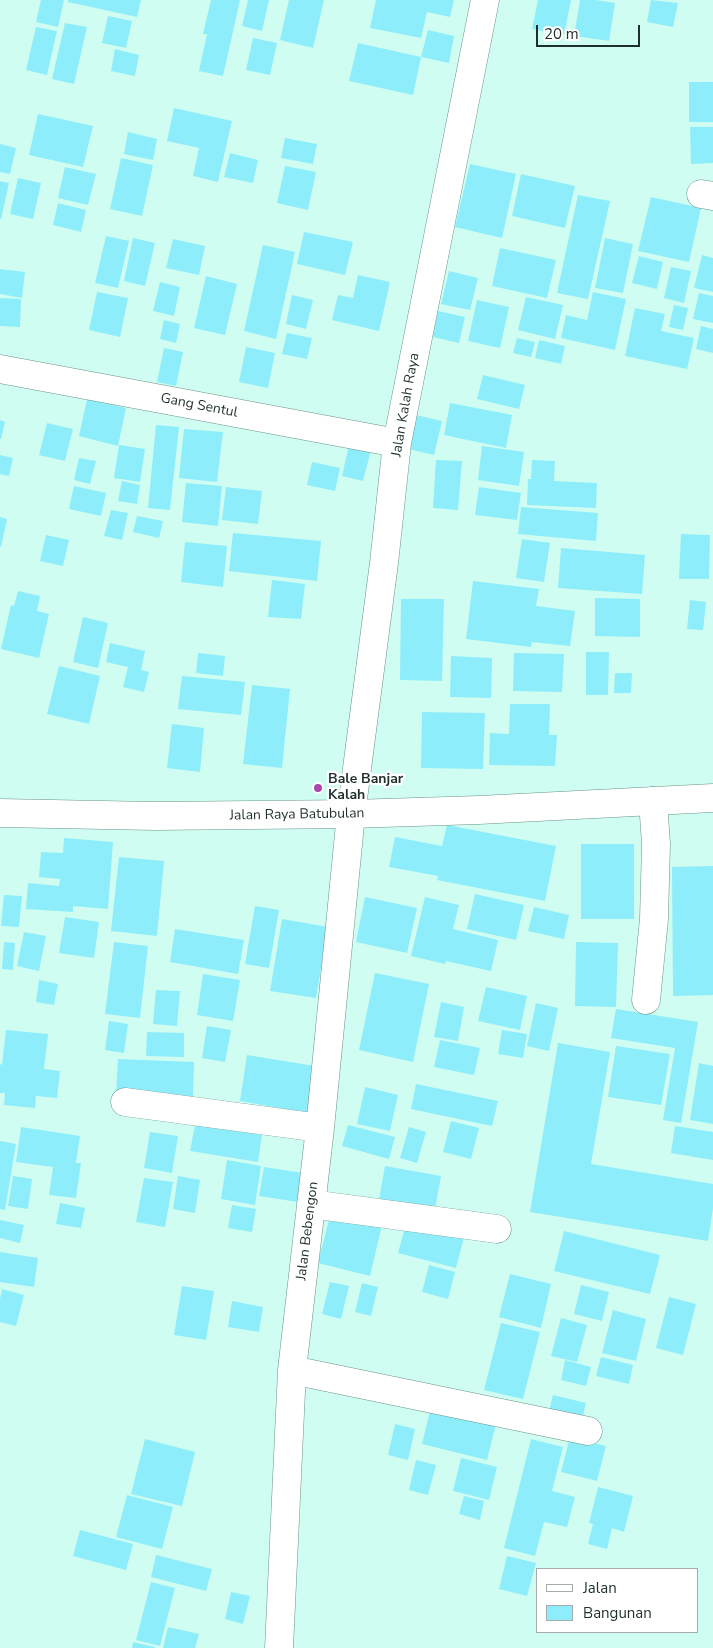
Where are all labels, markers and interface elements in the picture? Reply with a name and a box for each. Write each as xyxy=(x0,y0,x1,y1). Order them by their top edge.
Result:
scale bar xyxy=(538,15,642,47)
text: 20 m xyxy=(544,24,579,44)
street label: Jalan Kalah Raya xyxy=(389,352,423,458)
street label: Gang Sentul xyxy=(159,390,239,422)
place label: Bale Banjar Kalah xyxy=(328,772,403,804)
marker: Bale Banjar Kalah xyxy=(312,782,324,794)
street label: Jalan Raya Batubulan xyxy=(229,805,365,825)
street label: Jalan Bebengon xyxy=(294,1181,322,1281)
legend xyxy=(536,1568,698,1633)
text: Jalan xyxy=(583,1578,617,1598)
text: Bangunan xyxy=(583,1603,652,1623)

